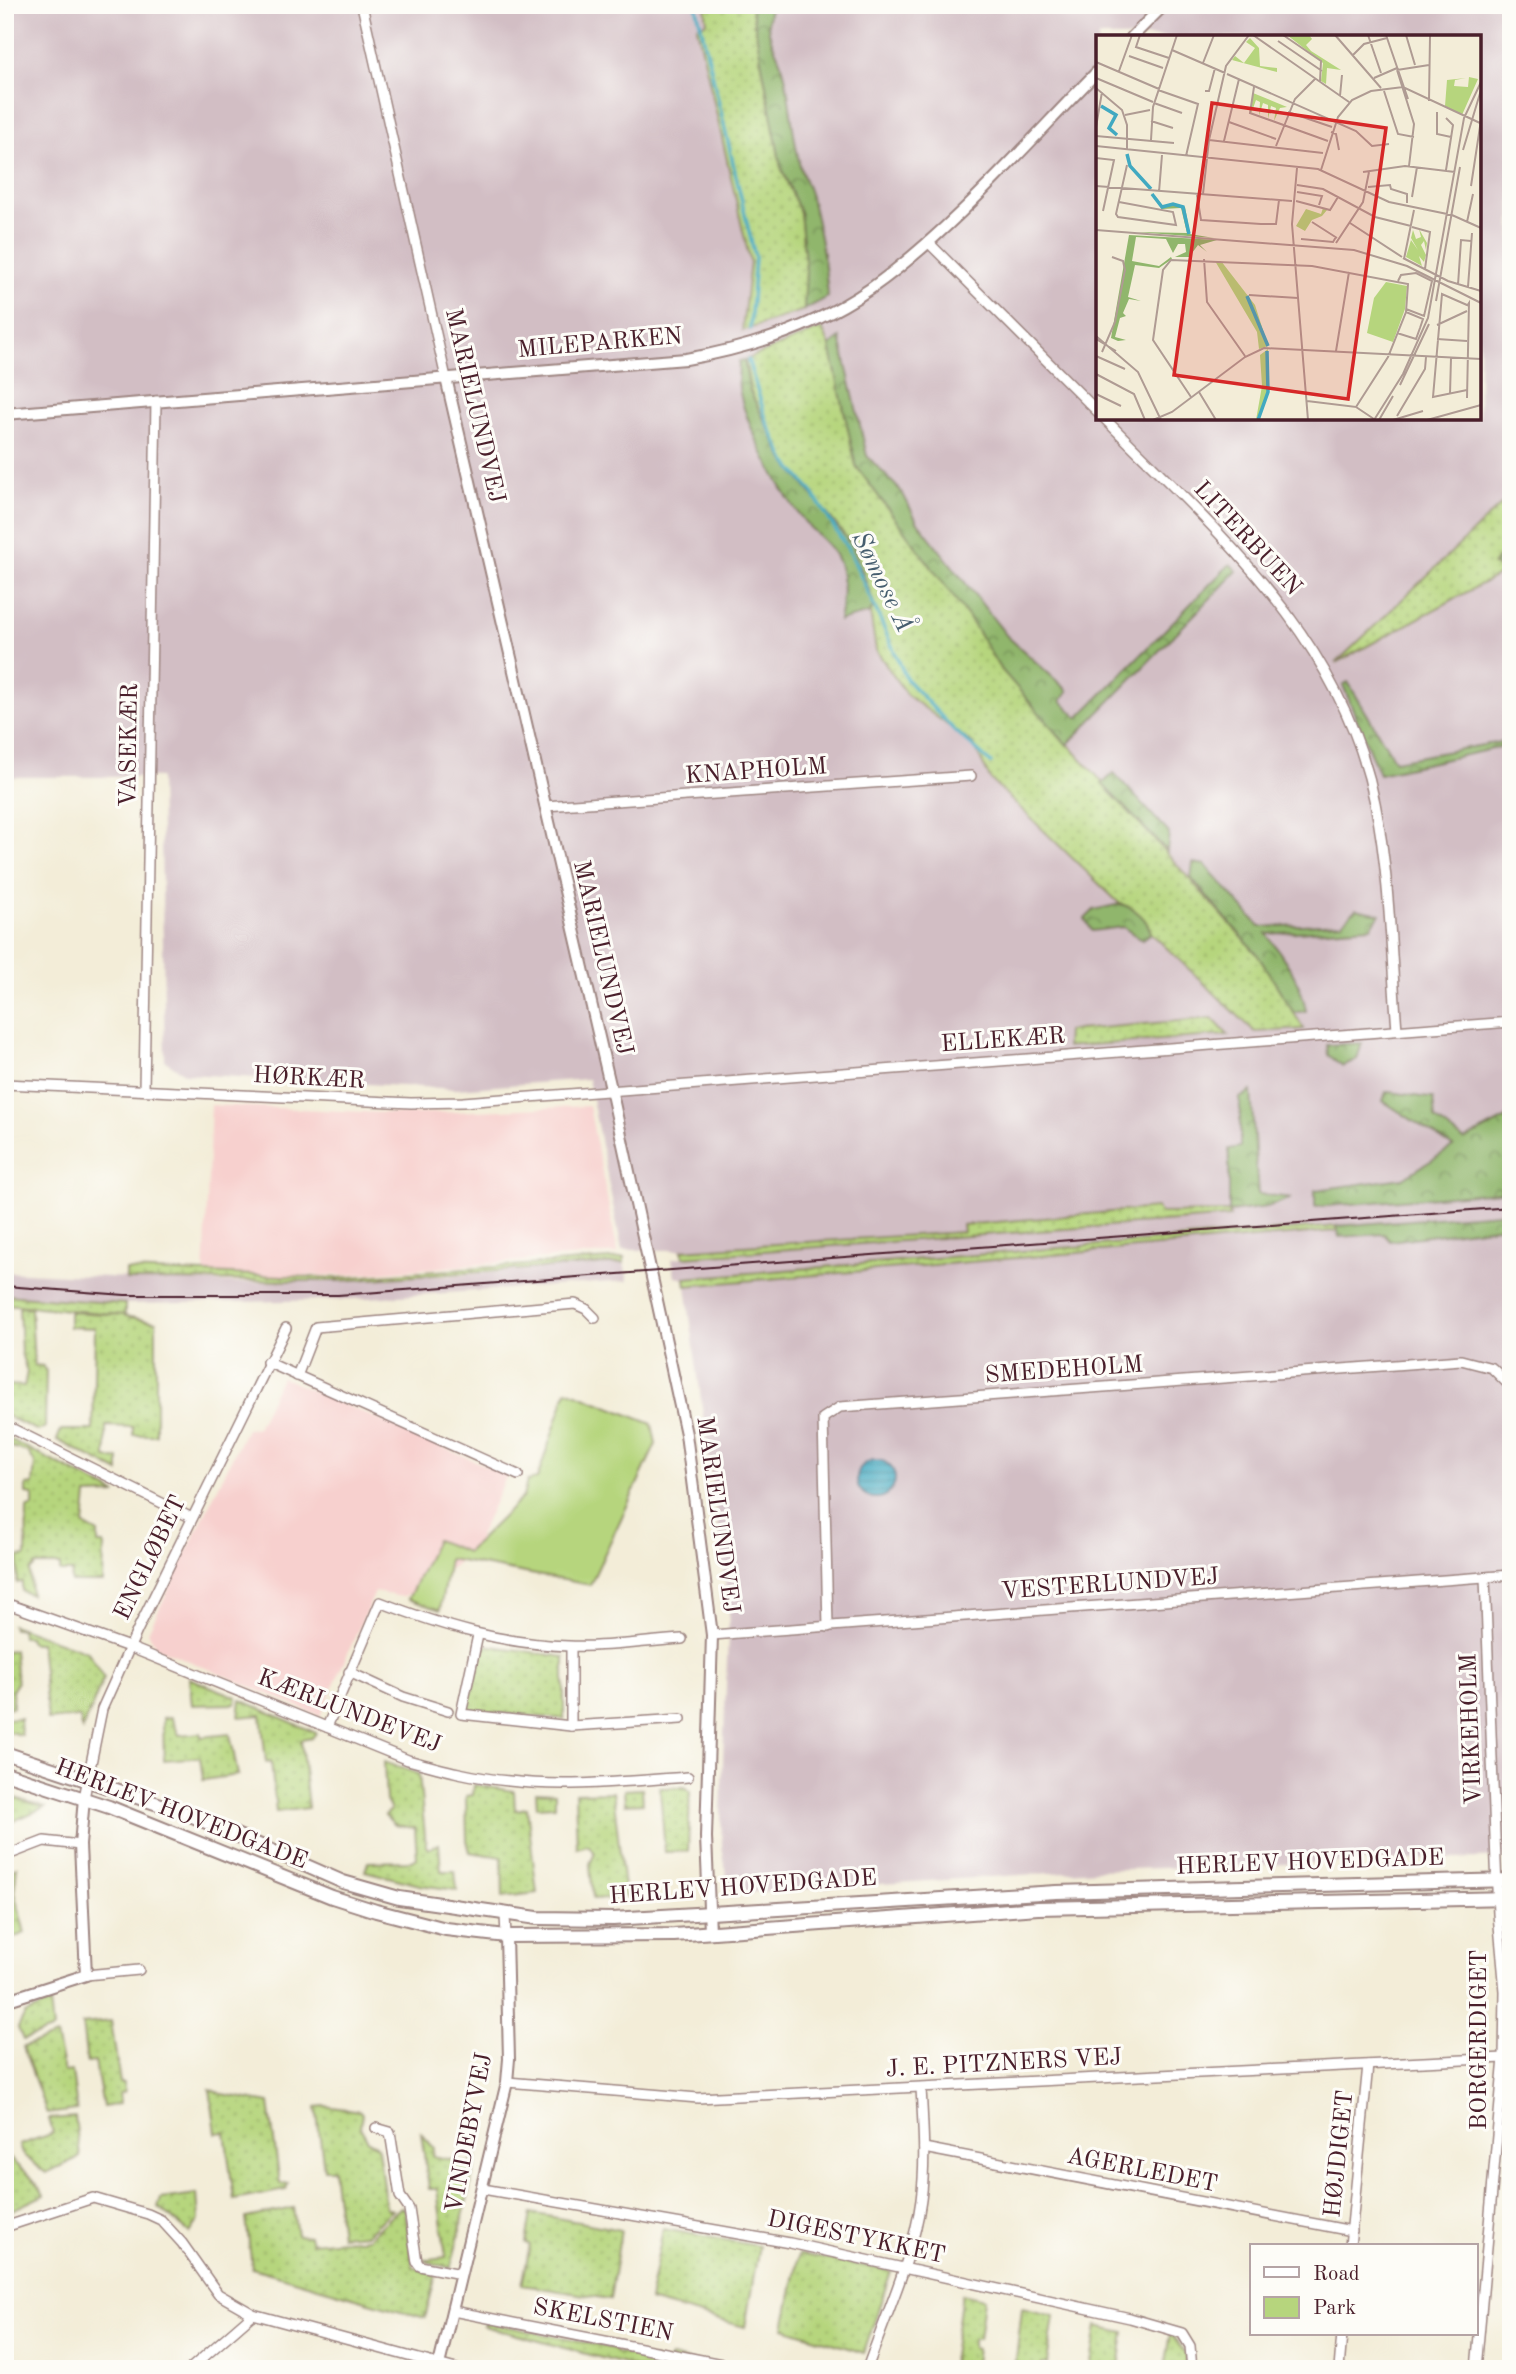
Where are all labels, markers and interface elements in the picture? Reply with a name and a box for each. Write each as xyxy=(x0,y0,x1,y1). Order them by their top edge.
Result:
inset map xyxy=(1096,35,1481,420)
street label: MARIELUNDVEJ xyxy=(440,306,508,506)
street label: MILEPARKEN xyxy=(517,325,683,363)
street label: LITERBUEN xyxy=(1188,477,1306,601)
water label: Sømose Å xyxy=(846,525,922,637)
street label: VASEKÆR xyxy=(117,683,143,807)
street label: KNAPHOLM xyxy=(684,755,828,789)
street label: MARIELUNDVEJ xyxy=(568,858,636,1058)
street label: ELLEKÆR xyxy=(940,1025,1066,1057)
street label: HØRKÆR xyxy=(252,1064,366,1094)
street label: SMEDEHOLM xyxy=(984,1353,1144,1389)
street label: MARIELUNDVEJ xyxy=(691,1415,743,1615)
street label: ENGLØBET xyxy=(111,1492,191,1624)
street label: VESTERLUNDVEJ xyxy=(1000,1565,1220,1605)
street label: VIRKEHOLM xyxy=(1457,1653,1487,1805)
street label: KÆRLUNDEVEJ xyxy=(254,1666,444,1758)
street label: HERLEV HOVEDGADE xyxy=(51,1756,311,1874)
street label: HERLEV HOVEDGADE xyxy=(1176,1846,1444,1880)
street label: HERLEV HOVEDGADE xyxy=(608,1867,878,1909)
street label: BORGERDIGET xyxy=(1468,1950,1492,2130)
street label: J. E. PITZNERS VEJ xyxy=(885,2046,1123,2082)
street label: VINDEBYVEJ xyxy=(443,2051,497,2215)
street label: HØJDIGET xyxy=(1321,2089,1359,2219)
street label: AGERLEDET xyxy=(1064,2145,1220,2197)
street label: DIGESTYKKET xyxy=(765,2207,947,2269)
legend xyxy=(1250,2244,1478,2336)
text: Road xyxy=(1313,2264,1360,2285)
street label: SKELSTIEN xyxy=(531,2296,675,2346)
text: Park xyxy=(1313,2298,1356,2319)

